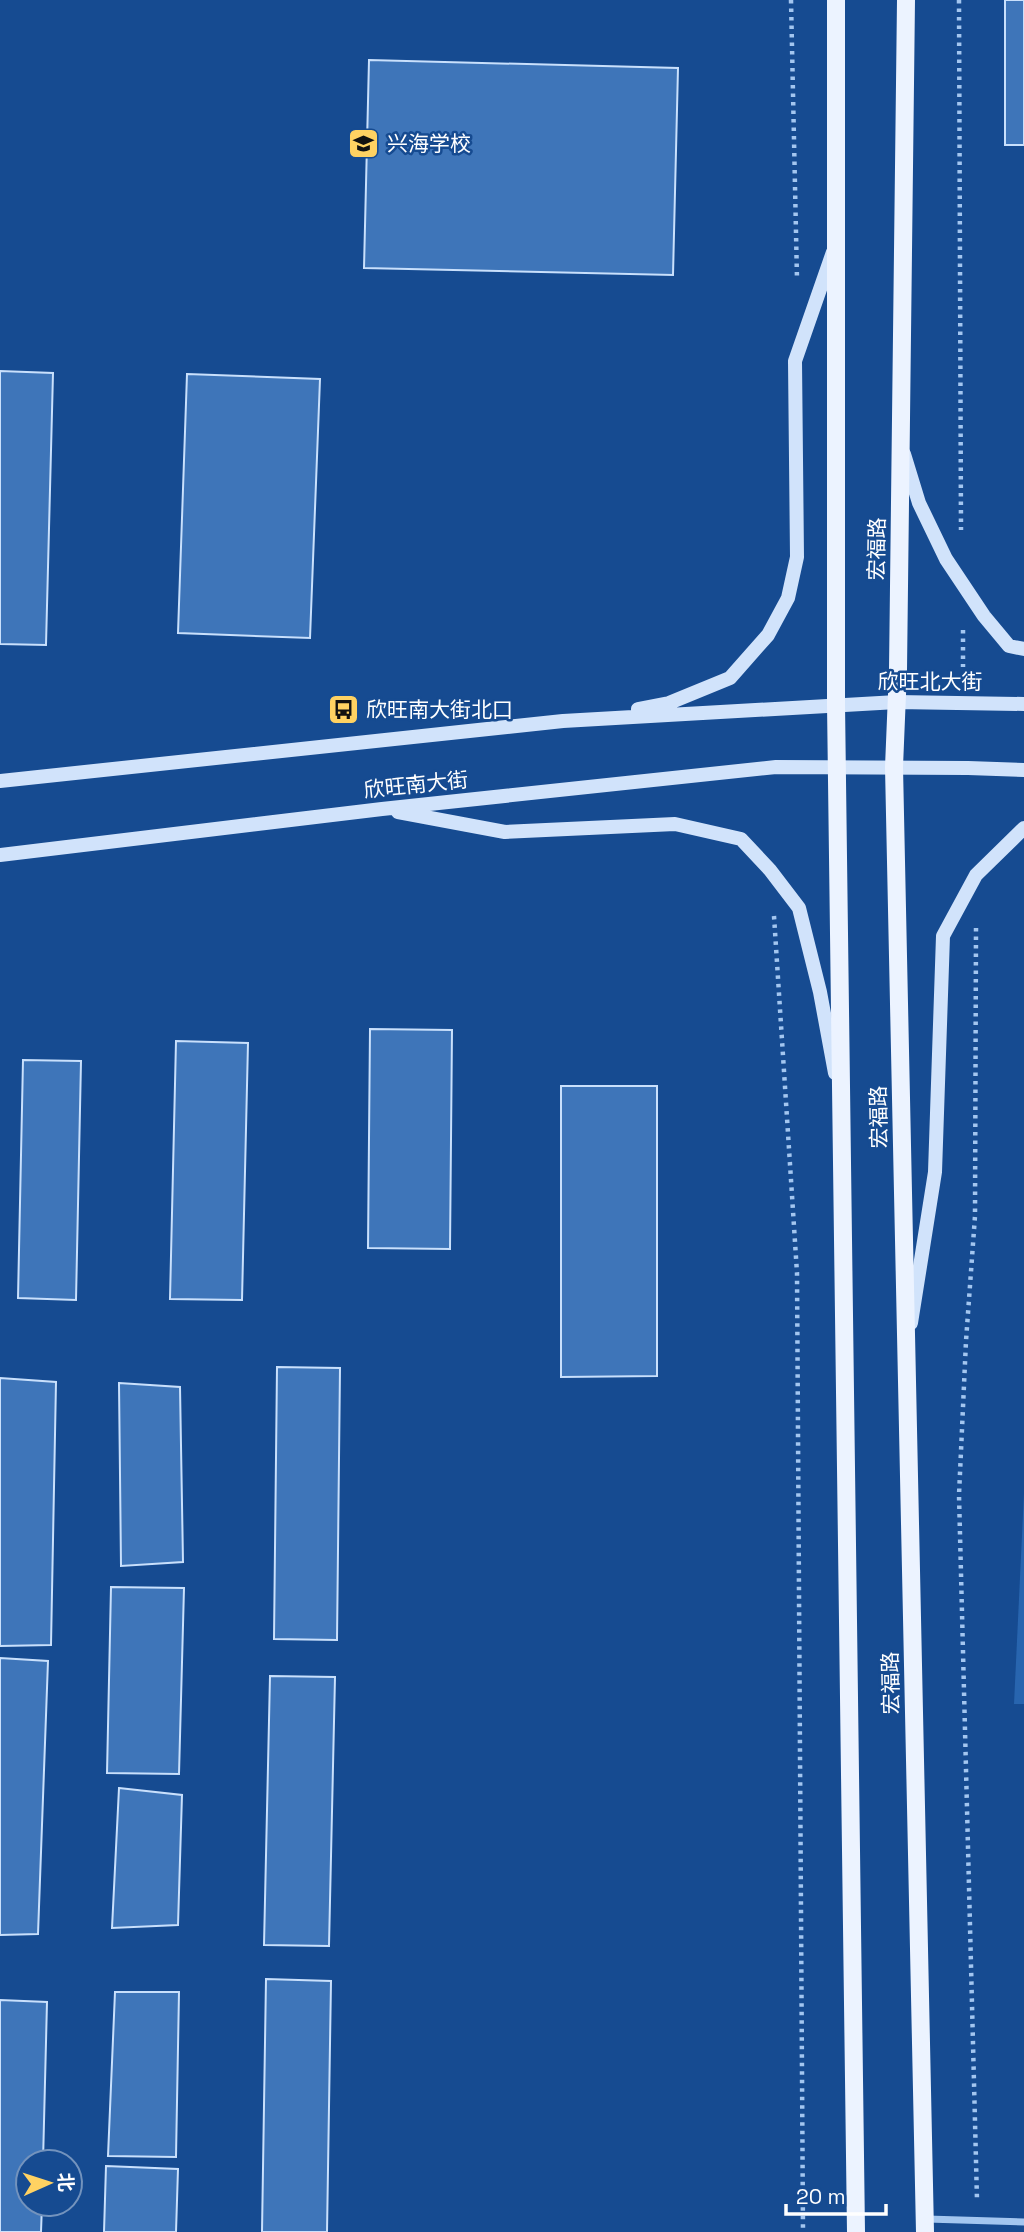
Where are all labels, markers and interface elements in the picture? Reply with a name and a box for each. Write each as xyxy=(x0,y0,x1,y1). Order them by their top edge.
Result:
school or university icon: 兴海学校 xyxy=(347,127,381,161)
place label: 兴海学校 xyxy=(387,130,471,157)
street label: 宏福路 xyxy=(862,517,891,581)
street label: 欣旺北大街 xyxy=(878,668,983,695)
bus stop icon: 欣旺南大街北口 xyxy=(326,693,360,727)
place label: 欣旺南大街北口 xyxy=(366,696,513,723)
street label: 欣旺南大街 xyxy=(362,766,470,803)
street label: 宏福路 xyxy=(864,1085,893,1149)
street label: 宏福路 xyxy=(876,1651,905,1715)
north arrow xyxy=(14,2148,84,2218)
text: 北 xyxy=(52,2172,78,2192)
scale bar xyxy=(786,2172,886,2216)
text: 20 m xyxy=(796,2183,846,2210)

